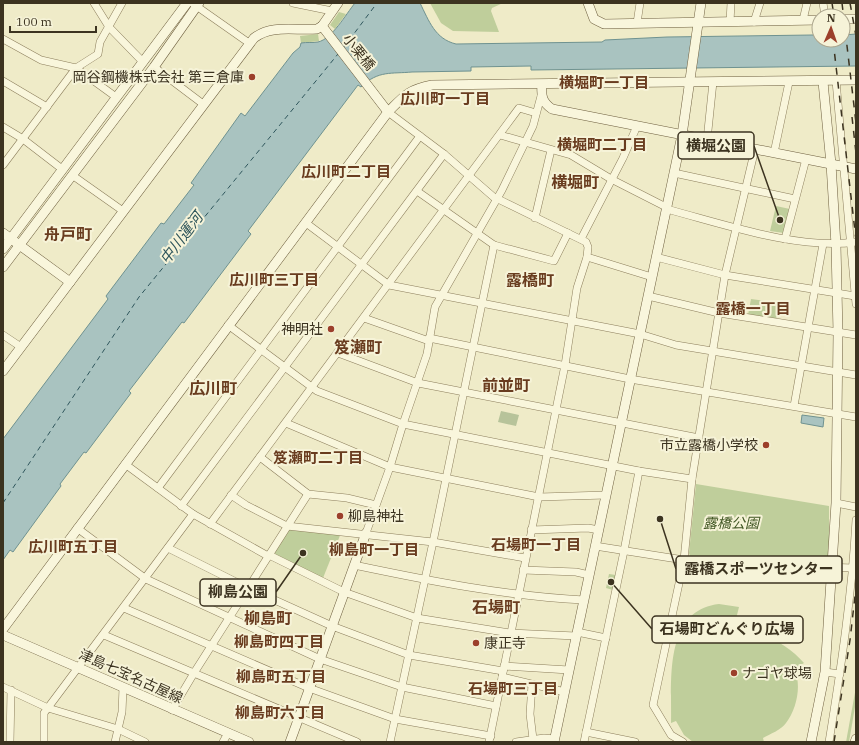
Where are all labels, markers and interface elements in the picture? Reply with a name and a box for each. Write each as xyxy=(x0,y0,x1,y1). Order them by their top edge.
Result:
scale bar xyxy=(10,8,96,34)
north arrow xyxy=(811,8,851,48)
text: N xyxy=(827,11,836,25)
text: 100 m xyxy=(16,14,52,29)
street label: 小栗橋 xyxy=(339,30,379,74)
place label: 岡谷鋼機株式会社 第三倉庫 xyxy=(73,68,244,86)
marker: 岡谷鋼機株式会社 第三倉庫 xyxy=(247,72,257,82)
district label: 横堀町一丁目 xyxy=(559,73,649,92)
district label: 広川町一丁目 xyxy=(400,89,490,108)
callout: 横堀公園 xyxy=(678,132,754,159)
district label: 横堀町二丁目 xyxy=(557,135,647,154)
text: 横堀公園 xyxy=(686,136,746,155)
district label: 広川町二丁目 xyxy=(301,162,391,181)
district label: 横堀町 xyxy=(551,172,599,192)
water label: 中川運河 xyxy=(155,206,208,268)
district label: 舟戸町 xyxy=(44,224,92,244)
district label: 広川町三丁目 xyxy=(229,270,319,289)
district label: 露橋町 xyxy=(506,270,554,290)
district label: 露橋一丁目 xyxy=(715,299,791,318)
place label: 神明社 xyxy=(281,320,323,338)
marker: 神明社 xyxy=(326,324,336,334)
district label: 笈瀬町 xyxy=(334,337,382,357)
district label: 前並町 xyxy=(482,375,530,395)
district label: 広川町 xyxy=(189,378,237,398)
place label: 市立露橋小学校 xyxy=(660,436,758,454)
marker: 市立露橋小学校 xyxy=(761,440,771,450)
district label: 笈瀬町二丁目 xyxy=(273,448,363,467)
place label: 柳島神社 xyxy=(348,507,404,525)
marker: 柳島神社 xyxy=(335,511,345,521)
park label: 露橋公園 xyxy=(703,514,761,532)
district label: 石場町一丁目 xyxy=(491,535,581,554)
district label: 広川町五丁目 xyxy=(28,537,118,556)
district label: 柳島町一丁目 xyxy=(329,540,419,559)
callout: 露橋スポーツセンター xyxy=(676,556,842,583)
text: 露橋スポーツセンター xyxy=(684,559,834,578)
callout: 柳島公園 xyxy=(200,579,276,606)
text: 柳島公園 xyxy=(208,582,268,601)
district label: 石場町 xyxy=(472,597,520,617)
district label: 柳島町 xyxy=(244,608,292,628)
callout: 石場町どんぐり広場 xyxy=(652,616,803,643)
text: 石場町どんぐり広場 xyxy=(659,619,795,638)
district label: 柳島町四丁目 xyxy=(234,632,324,651)
place label: 康正寺 xyxy=(484,634,526,652)
marker: 康正寺 xyxy=(471,638,481,648)
street label: 津島七宝名古屋線 xyxy=(76,645,186,707)
place label: ナゴヤ球場 xyxy=(742,664,812,682)
district label: 柳島町五丁目 xyxy=(236,667,326,686)
marker: ナゴヤ球場 xyxy=(729,668,739,678)
district label: 石場町三丁目 xyxy=(468,679,558,698)
district label: 柳島町六丁目 xyxy=(235,703,325,722)

